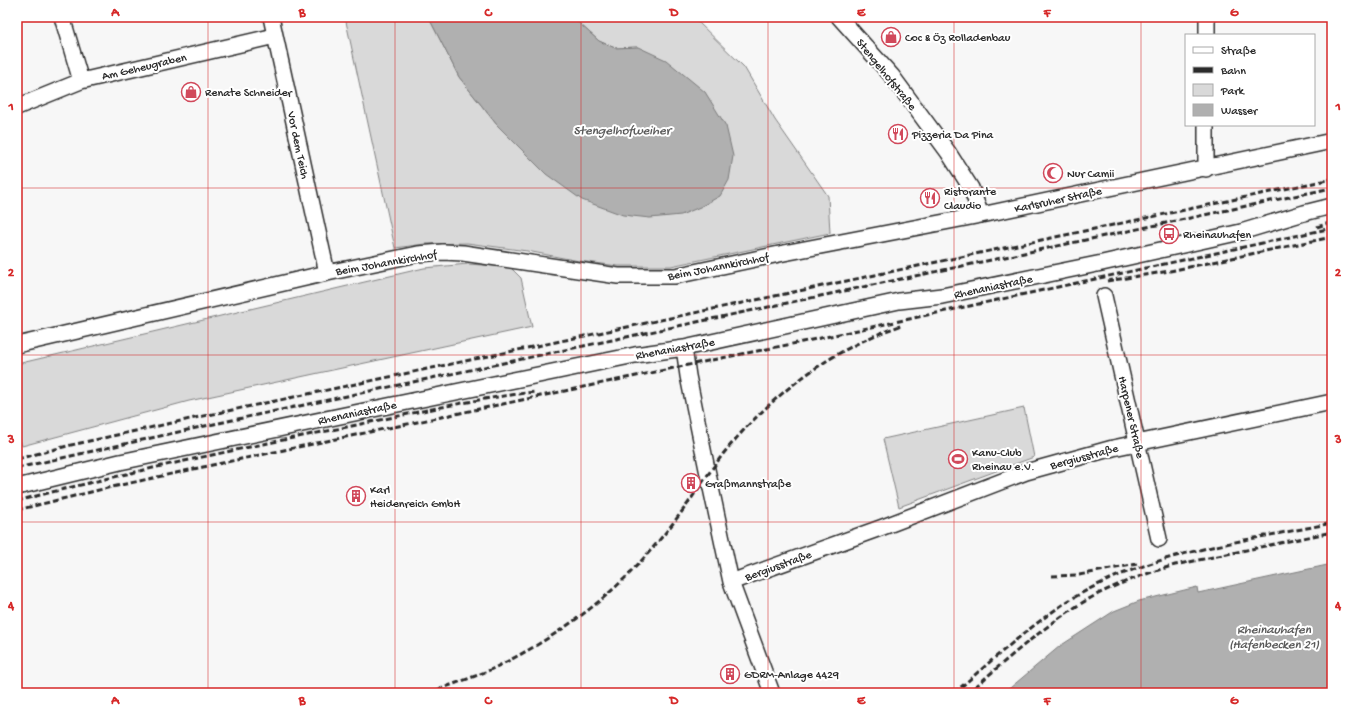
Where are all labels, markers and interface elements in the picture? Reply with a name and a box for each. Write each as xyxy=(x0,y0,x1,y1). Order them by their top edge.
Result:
text: A xyxy=(110,6,120,21)
text: B xyxy=(298,6,307,21)
text: C xyxy=(483,6,493,21)
text: D xyxy=(669,6,679,21)
text: E xyxy=(857,6,866,21)
text: F xyxy=(1043,6,1052,21)
text: G xyxy=(1230,6,1239,21)
shop icon: Coc & Öz Rolladenbau xyxy=(880,26,902,48)
place label: Coc & Öz Rolladenbau xyxy=(905,32,1011,46)
legend xyxy=(1185,34,1315,126)
street label: Stengelhofstraße xyxy=(852,37,919,115)
text: Straße xyxy=(1221,45,1257,59)
street label: Am Geheugraben xyxy=(101,51,188,84)
text: Bahn xyxy=(1220,65,1246,79)
shop icon: Renate Schneider xyxy=(180,81,202,103)
text: Park xyxy=(1220,85,1246,99)
place label: Renate Schneider xyxy=(205,87,294,101)
text: 1 xyxy=(7,100,14,115)
text: 1 xyxy=(1334,100,1341,115)
text: Wasser xyxy=(1221,105,1259,119)
street label: Vor dem Teich xyxy=(283,109,311,181)
restaurant icon: Pizzeria Da Pina xyxy=(887,123,909,145)
water label: Stengelhofweiher xyxy=(574,124,673,139)
place label: Pizzeria Da Pina xyxy=(911,129,994,143)
mosque icon: Nur Camii xyxy=(1042,162,1064,184)
place label: Nur Camii xyxy=(1067,168,1115,182)
street label: Karlsruher Straße xyxy=(1013,185,1104,217)
place label: Ristorante Claudio xyxy=(944,186,997,214)
restaurant icon: Ristorante Claudio xyxy=(919,187,941,209)
bus stop icon: Rheinauhafen xyxy=(1158,223,1180,245)
place label: Rheinauhafen xyxy=(1183,229,1251,243)
street label: Beim Johannkirchhof xyxy=(334,248,439,280)
street label: Beim Johannkirchhof xyxy=(666,251,771,285)
text: 2 xyxy=(8,266,15,281)
text: 2 xyxy=(1335,266,1342,281)
street label: Rhenaniastraße xyxy=(953,273,1035,303)
street label: Rhenaniastraße xyxy=(635,336,717,364)
street label: Harpener Straße xyxy=(1114,375,1146,461)
street label: Rhenaniastraße xyxy=(317,399,399,429)
text: 3 xyxy=(7,433,15,448)
text: 3 xyxy=(1334,433,1342,448)
street label: Bergiusstraße xyxy=(1048,442,1121,474)
place label: Kanu-Club Rheinau e.V. xyxy=(972,447,1035,475)
sports icon: Kanu-Club Rheinau e.V. xyxy=(947,448,969,470)
building icon: Graßmannstraße xyxy=(680,472,702,494)
place label: Graßmannstraße xyxy=(705,478,792,492)
place label: Karl Heidenreich GmbH xyxy=(370,484,460,512)
building icon: Karl Heidenreich GmbH xyxy=(345,485,367,507)
street label: Bergiusstraße xyxy=(743,548,815,586)
text: 4 xyxy=(7,599,15,614)
text: 4 xyxy=(1334,599,1342,614)
water label: Rheinauhafen (Hafenbecken 21) xyxy=(1229,623,1319,653)
building icon: GDRM-Anlage 4429 xyxy=(719,663,741,685)
place label: GDRM-Anlage 4429 xyxy=(744,669,839,683)
text: A xyxy=(110,694,120,709)
text: B xyxy=(298,694,307,709)
text: C xyxy=(483,694,493,709)
text: D xyxy=(669,694,679,709)
text: E xyxy=(857,694,866,709)
text: F xyxy=(1043,694,1052,709)
text: G xyxy=(1230,694,1239,709)

